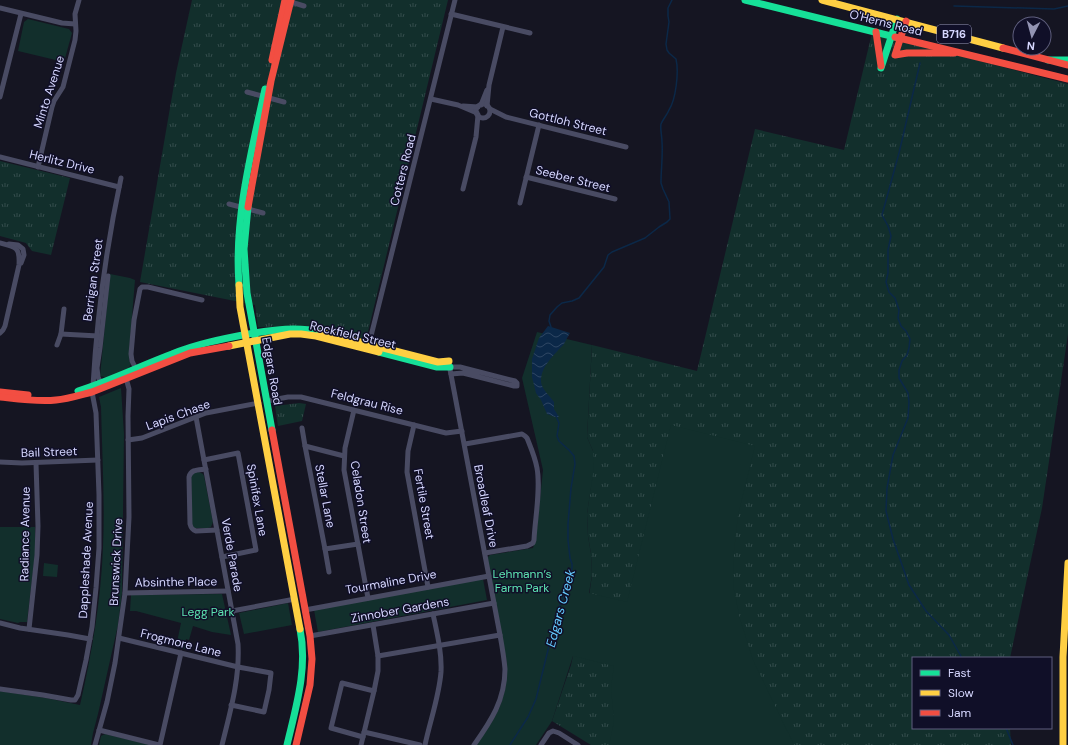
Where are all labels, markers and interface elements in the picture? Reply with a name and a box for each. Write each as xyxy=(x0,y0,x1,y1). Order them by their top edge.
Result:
street label: O'Herns Road xyxy=(848,6,924,40)
north arrow xyxy=(1012,16,1052,56)
road number: B716 xyxy=(937,25,971,43)
text: N xyxy=(1026,39,1036,53)
street label: Minto Avenue xyxy=(30,53,68,130)
street label: Gottloh Street xyxy=(528,105,609,139)
street label: Cotters Road xyxy=(386,133,420,207)
street label: Herlitz Drive xyxy=(28,146,97,178)
street label: Seeber Street xyxy=(534,162,612,196)
street label: Berrigan Street xyxy=(79,237,107,322)
street label: Rockfield Street xyxy=(308,317,398,353)
street label: Edgars Road xyxy=(258,336,286,406)
street label: Feldgrau Rise xyxy=(329,385,405,419)
street label: Lapis Chase xyxy=(144,396,213,434)
street label: Bail Street xyxy=(20,443,78,461)
street label: Celadon Street xyxy=(347,460,375,545)
street label: Spinifex Lane xyxy=(243,463,271,538)
street label: Stellar Lane xyxy=(311,463,339,529)
street label: Broadleaf Drive xyxy=(470,463,502,549)
street label: Fertile Street xyxy=(410,467,438,541)
street label: Radiance Avenue xyxy=(16,486,34,582)
street label: Dappleshade Avenue xyxy=(75,501,97,619)
street label: Verde Parade xyxy=(218,517,246,593)
street label: Brunswick Drive xyxy=(106,518,126,606)
street label: Tourmaline Drive xyxy=(344,566,438,598)
park label: Lehmann’s Farm Park xyxy=(493,566,551,596)
water label: Edgars Creek xyxy=(542,567,579,649)
street label: Absinthe Place xyxy=(134,573,218,591)
street label: Zinnober Gardens xyxy=(350,593,450,627)
park label: Legg Park xyxy=(181,604,235,620)
street label: Frogmore Lane xyxy=(139,625,223,661)
legend xyxy=(912,657,1052,729)
text: Fast xyxy=(948,665,971,681)
text: Slow xyxy=(948,685,974,701)
text: Jam xyxy=(948,705,971,721)

